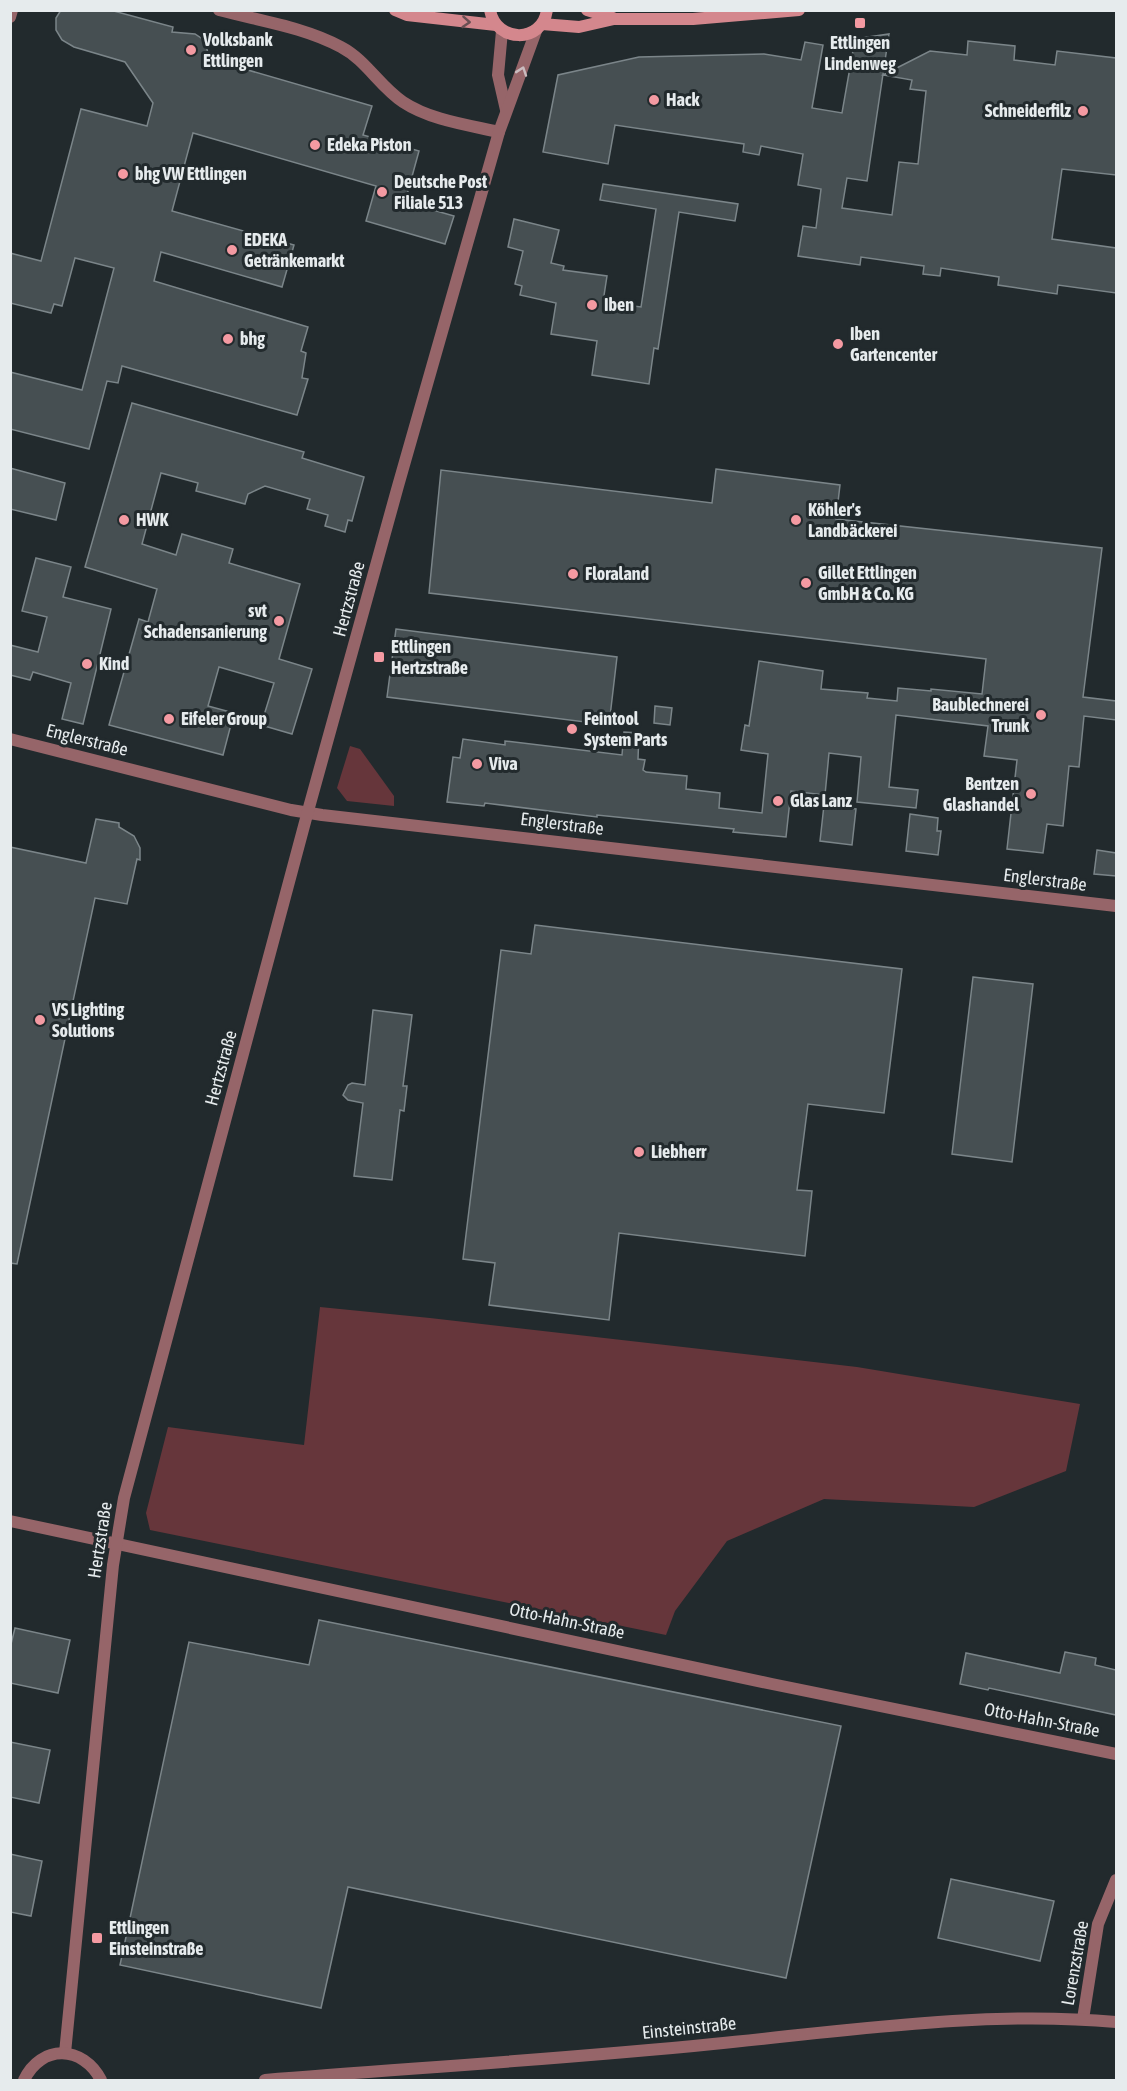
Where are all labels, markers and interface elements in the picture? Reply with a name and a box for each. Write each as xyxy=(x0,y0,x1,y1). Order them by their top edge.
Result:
one-way arrow xyxy=(461,16,470,29)
marker: Ettlingen Lindenweg xyxy=(853,16,867,30)
place label: Volksbank Ettlingen xyxy=(202,29,273,71)
place label: Ettlingen Lindenweg xyxy=(824,32,896,74)
marker: Volksbank Ettlingen xyxy=(184,43,198,57)
one-way arrow xyxy=(514,66,527,77)
place label: Hack xyxy=(666,89,700,110)
marker: Hack xyxy=(647,93,661,107)
place label: Schneiderfilz xyxy=(985,100,1072,121)
marker: Schneiderfilz xyxy=(1076,104,1090,118)
place label: Edeka Piston xyxy=(327,134,412,155)
marker: Edeka Piston xyxy=(308,138,322,152)
place label: bhg VW Ettlingen xyxy=(135,163,247,184)
marker: bhg VW Ettlingen xyxy=(116,167,130,181)
place label: Deutsche Post Filiale 513 xyxy=(394,171,488,213)
marker: Deutsche Post Filiale 513 xyxy=(375,185,389,199)
place label: EDEKA Getränkemarkt xyxy=(244,229,345,271)
marker: EDEKA Getränkemarkt xyxy=(225,243,239,257)
place label: Iben xyxy=(604,294,634,315)
marker: Iben xyxy=(585,298,599,312)
place label: Iben Gartencenter xyxy=(850,323,938,365)
place label: bhg xyxy=(240,328,265,349)
marker: bhg xyxy=(221,332,235,346)
marker: Iben Gartencenter xyxy=(831,337,845,351)
place label: Köhler's Landbäckerei xyxy=(808,499,898,541)
place label: HWK xyxy=(136,509,169,530)
marker: HWK xyxy=(117,513,131,527)
marker: Köhler's Landbäckerei xyxy=(789,513,803,527)
street label: Hertzstraße xyxy=(328,559,369,639)
place label: Gillet Ettlingen GmbH & Co. KG xyxy=(818,562,917,604)
place label: Floraland xyxy=(585,563,649,584)
marker: Floraland xyxy=(566,567,580,581)
marker: Gillet Ettlingen GmbH & Co. KG xyxy=(799,576,813,590)
place label: svt Schadensanierung xyxy=(144,600,268,642)
marker: svt Schadensanierung xyxy=(272,614,286,628)
place label: Ettlingen Hertzstraße xyxy=(391,636,468,678)
marker: Ettlingen Hertzstraße xyxy=(372,650,386,664)
place label: Kind xyxy=(99,653,129,674)
marker: Kind xyxy=(80,657,94,671)
place label: Baublechnerei Trunk xyxy=(932,694,1030,736)
place label: Eifeler Group xyxy=(181,708,267,729)
place label: Feintool System Parts xyxy=(584,708,668,750)
marker: Baublechnerei Trunk xyxy=(1034,708,1048,722)
marker: Eifeler Group xyxy=(162,712,176,726)
street label: Englerstraße xyxy=(44,719,130,760)
marker: Feintool System Parts xyxy=(565,722,579,736)
place label: Viva xyxy=(488,753,518,774)
marker: Viva xyxy=(470,757,484,771)
place label: Bentzen Glashandel xyxy=(943,773,1019,815)
marker: Bentzen Glashandel xyxy=(1024,787,1038,801)
place label: Glas Lanz xyxy=(790,790,853,811)
marker: Glas Lanz xyxy=(771,794,785,808)
street label: Englerstraße xyxy=(519,808,605,839)
street label: Englerstraße xyxy=(1002,864,1088,895)
place label: VS Lighting Solutions xyxy=(51,999,124,1041)
marker: VS Lighting Solutions xyxy=(33,1013,47,1027)
street label: Hertzstraße xyxy=(200,1028,241,1108)
place label: Liebherr xyxy=(651,1141,707,1162)
marker: Liebherr xyxy=(632,1145,646,1159)
street label: Hertzstraße xyxy=(83,1500,116,1580)
street label: Otto-Hahn-Straße xyxy=(508,1598,627,1643)
street label: Otto-Hahn-Straße xyxy=(983,1698,1102,1741)
place label: Ettlingen Einsteinstraße xyxy=(109,1917,203,1959)
street label: Lorenzstraße xyxy=(1057,1919,1092,2007)
marker: Ettlingen Einsteinstraße xyxy=(90,1931,104,1945)
street label: Einsteinstraße xyxy=(641,2012,737,2043)

